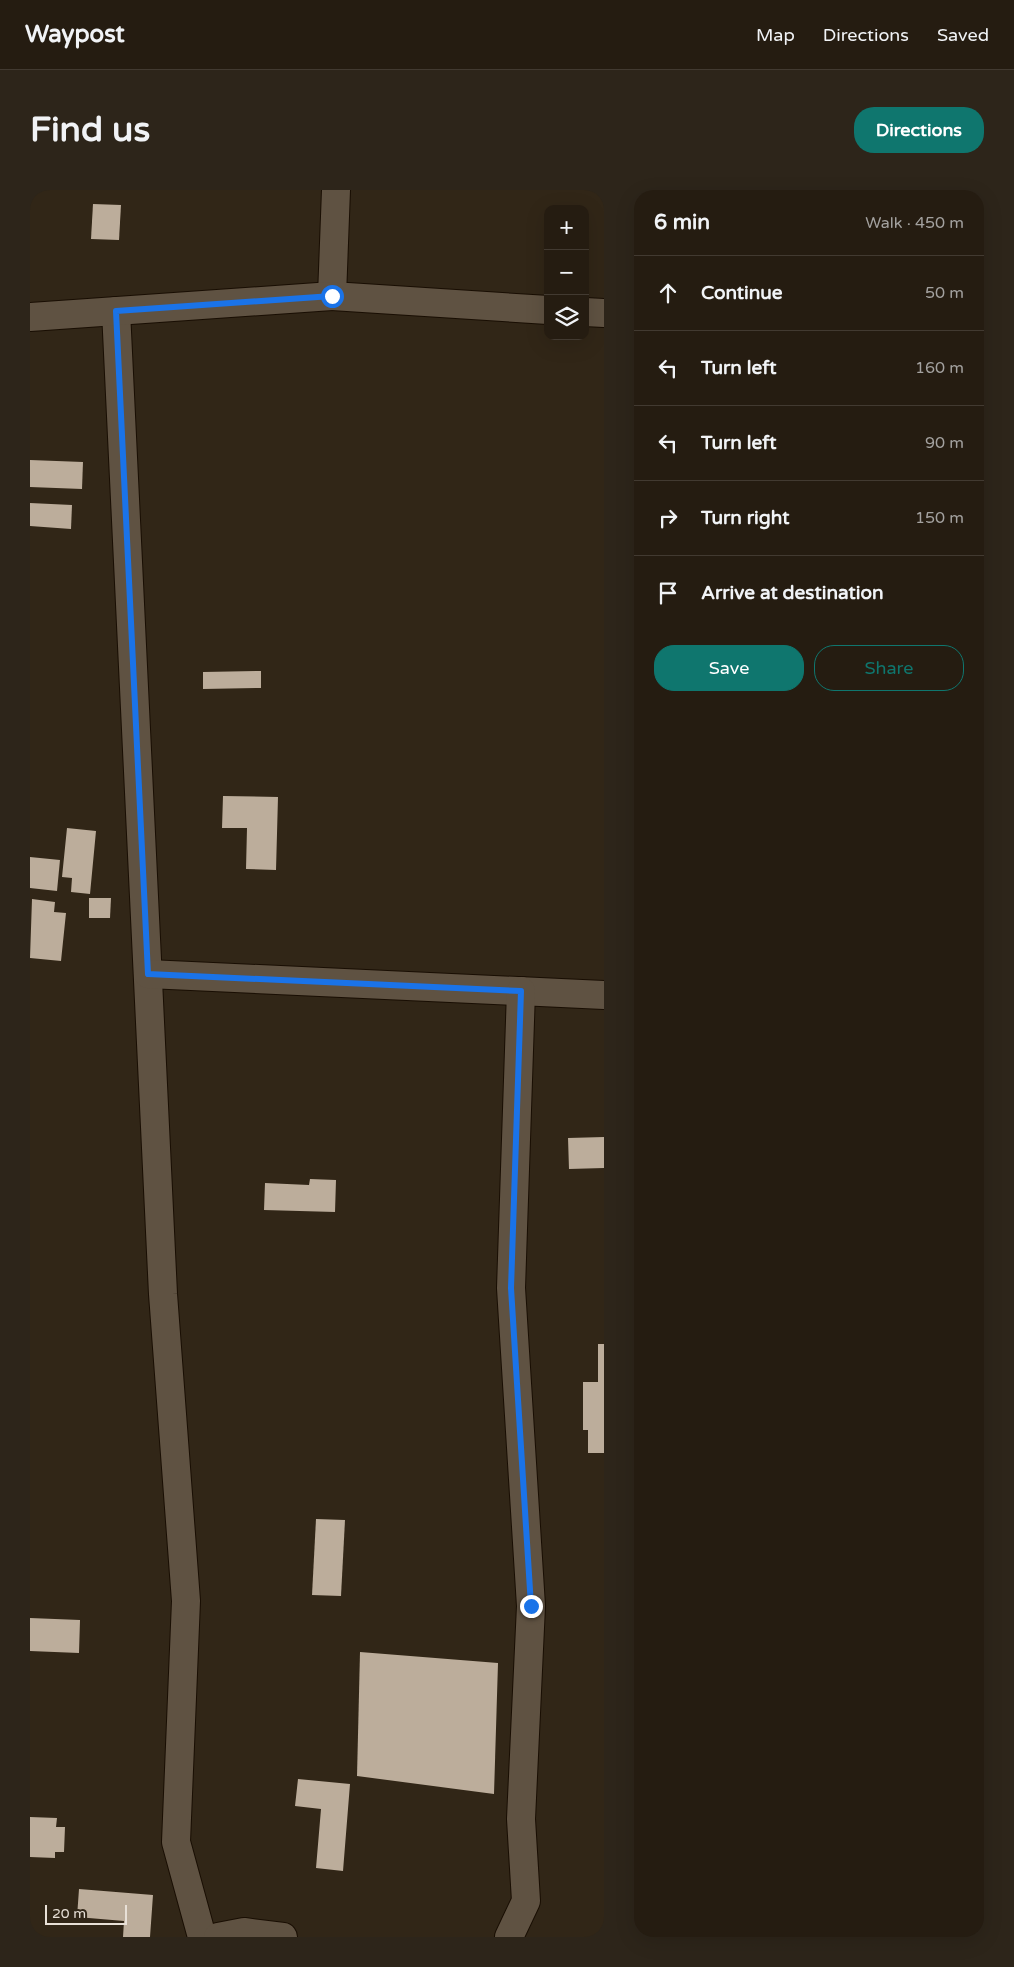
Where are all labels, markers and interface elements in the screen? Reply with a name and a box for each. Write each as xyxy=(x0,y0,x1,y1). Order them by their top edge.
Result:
text: Waypost xyxy=(25,20,125,49)
text: Map xyxy=(756,24,795,46)
text: Directions xyxy=(823,24,909,46)
text: Saved xyxy=(937,24,989,46)
button: Directions xyxy=(854,107,984,153)
text: Find us xyxy=(30,109,150,151)
map controls xyxy=(544,205,589,340)
button: + xyxy=(544,205,589,250)
text: 6 min xyxy=(654,210,710,235)
text: Walk · 450 m xyxy=(865,213,964,233)
button: − xyxy=(544,250,589,295)
icon: ahead xyxy=(654,279,682,307)
text: Continue xyxy=(701,282,783,304)
text: 50 m xyxy=(925,283,964,303)
route start xyxy=(321,285,344,308)
button: layers xyxy=(544,295,589,340)
icon: left xyxy=(654,354,682,382)
text: Turn left xyxy=(701,357,777,379)
text: 160 m xyxy=(915,358,964,378)
icon: left xyxy=(654,429,682,457)
text: Turn left xyxy=(701,432,777,454)
text: 90 m xyxy=(925,433,964,453)
icon: right xyxy=(654,504,682,532)
text: Turn right xyxy=(701,507,789,529)
text: 150 m xyxy=(915,508,964,528)
icon: arrive xyxy=(654,579,682,607)
text: Arrive at destination xyxy=(701,582,884,604)
button: Save xyxy=(654,645,804,691)
button: Share xyxy=(814,645,964,691)
route end xyxy=(520,1595,543,1618)
scale bar xyxy=(45,1902,128,1925)
text: 20 m xyxy=(52,1905,86,1922)

